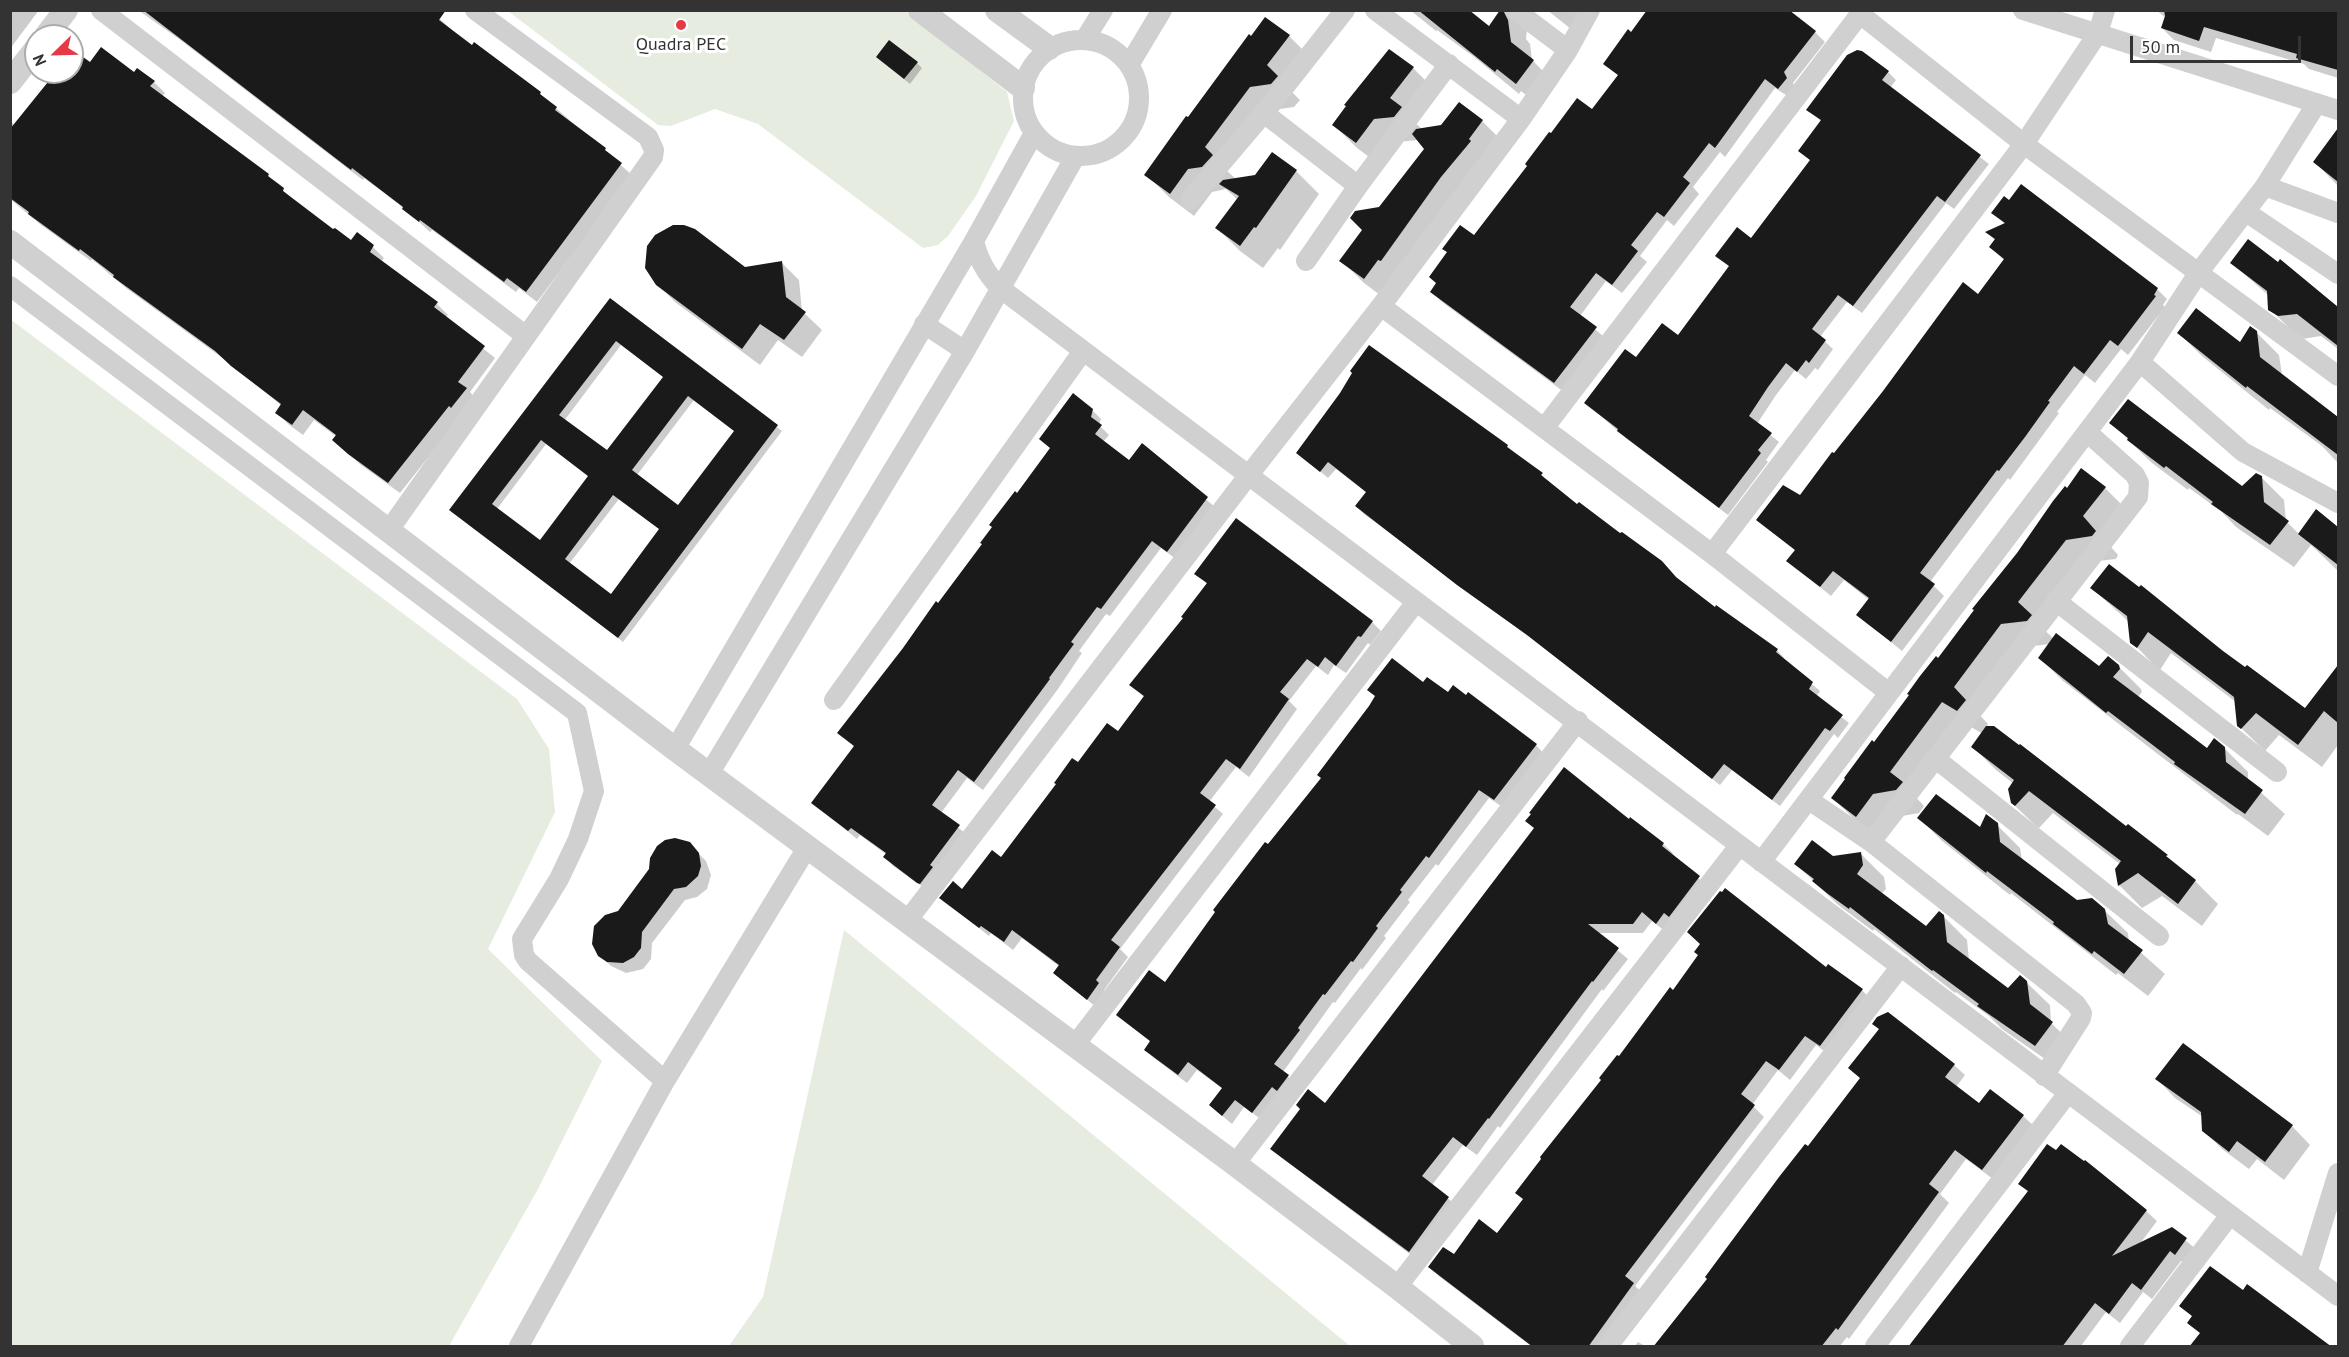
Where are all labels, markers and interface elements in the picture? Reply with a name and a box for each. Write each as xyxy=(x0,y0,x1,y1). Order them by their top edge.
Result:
marker: Quadra PEC xyxy=(674,18,688,32)
north arrow xyxy=(24,24,84,84)
scale bar xyxy=(2133,24,2304,62)
place label: Quadra PEC xyxy=(636,34,726,56)
text: 50 m xyxy=(2141,35,2180,58)
text: N xyxy=(28,52,51,69)

